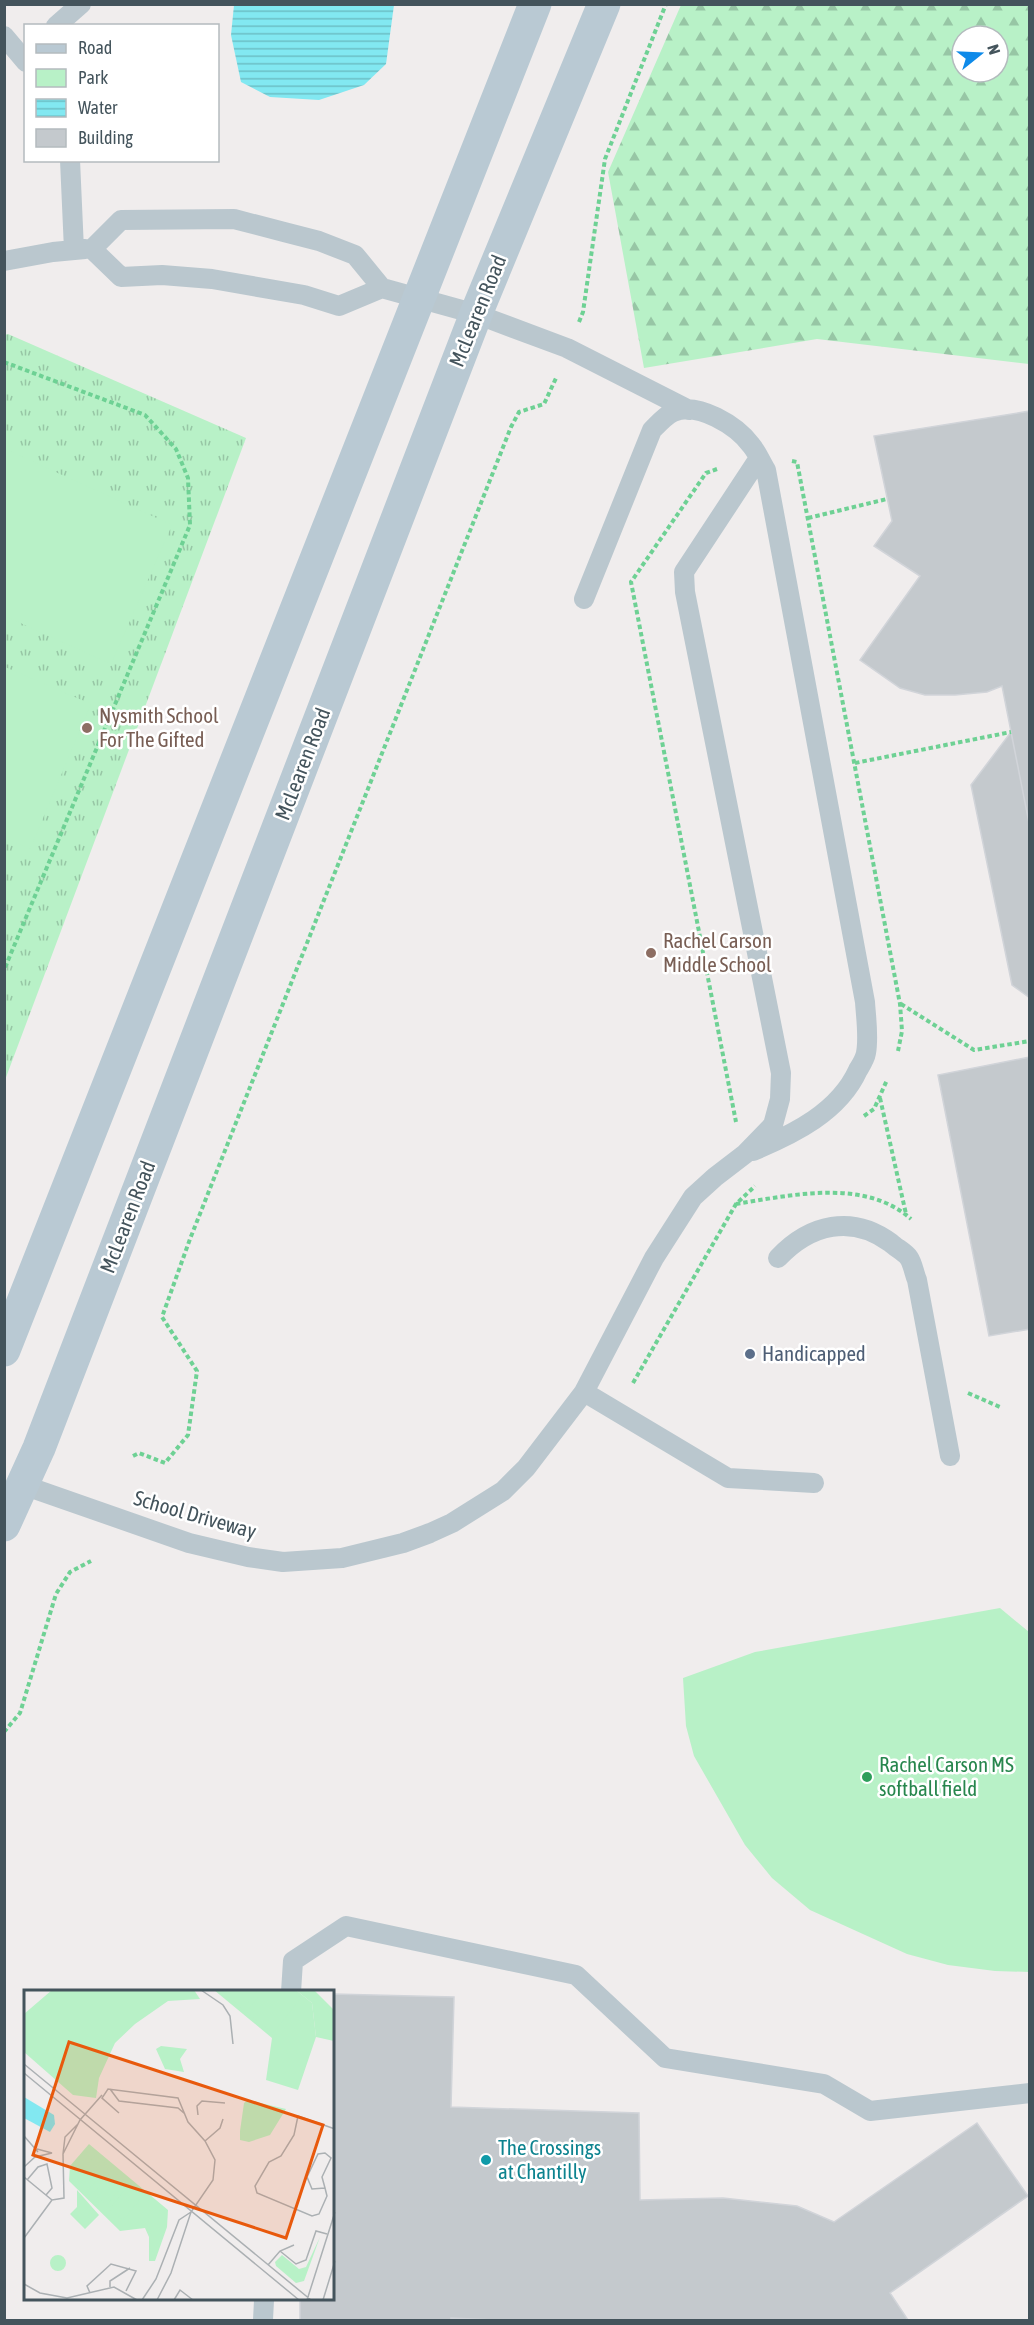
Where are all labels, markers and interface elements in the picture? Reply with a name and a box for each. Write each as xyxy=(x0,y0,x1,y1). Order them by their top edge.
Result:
legend xyxy=(24,24,219,162)
north arrow xyxy=(950,24,1010,84)
text: Road xyxy=(78,37,112,58)
text: N xyxy=(984,42,1004,57)
text: Park xyxy=(78,67,108,88)
text: Water xyxy=(78,97,118,118)
text: Building xyxy=(78,127,133,148)
street label: McLearen Road xyxy=(444,251,510,370)
place label: Nysmith School For The Gifted xyxy=(99,703,219,751)
street label: McLearen Road xyxy=(270,704,334,823)
marker: Nysmith School For The Gifted xyxy=(80,721,94,735)
place label: Rachel Carson Middle School xyxy=(663,928,772,976)
marker: Rachel Carson Middle School xyxy=(644,946,658,960)
street label: McLearen Road xyxy=(95,1157,159,1276)
place label: Handicapped xyxy=(762,1341,866,1365)
marker: Handicapped xyxy=(743,1347,757,1361)
street label: School Driveway xyxy=(131,1485,260,1543)
place label: Rachel Carson MS softball field xyxy=(879,1752,1014,1800)
marker: Rachel Carson MS softball field xyxy=(860,1770,874,1784)
inset map xyxy=(24,1990,334,2301)
place label: The Crossings at Chantilly xyxy=(498,2135,601,2183)
marker: The Crossings at Chantilly xyxy=(479,2153,493,2167)

